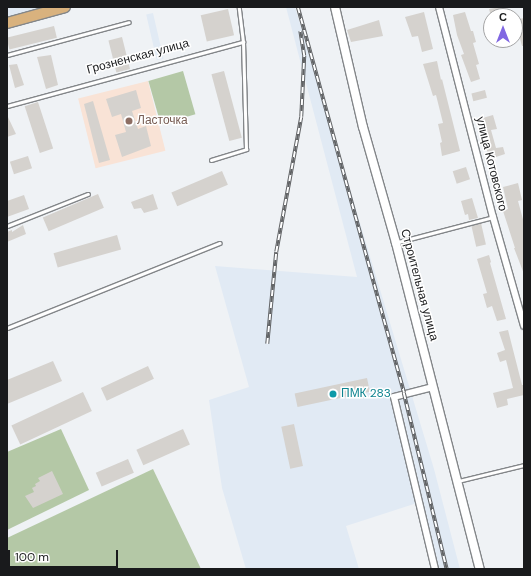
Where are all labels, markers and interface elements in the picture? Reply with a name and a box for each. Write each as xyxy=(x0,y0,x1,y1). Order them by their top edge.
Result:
north arrow xyxy=(483,8,523,48)
text: С xyxy=(499,10,507,24)
street label: Грозненская улица xyxy=(85,36,191,78)
place label: Ласточка xyxy=(137,114,188,128)
street label: улица Котовского xyxy=(472,115,510,213)
marker: Ласточка xyxy=(124,116,134,126)
street label: Строительная улица xyxy=(397,228,441,342)
place label: ПМК 283 xyxy=(341,387,391,401)
marker: ПМК 283 xyxy=(328,389,338,399)
scale bar xyxy=(10,542,120,568)
text: 100 m xyxy=(15,549,49,565)

